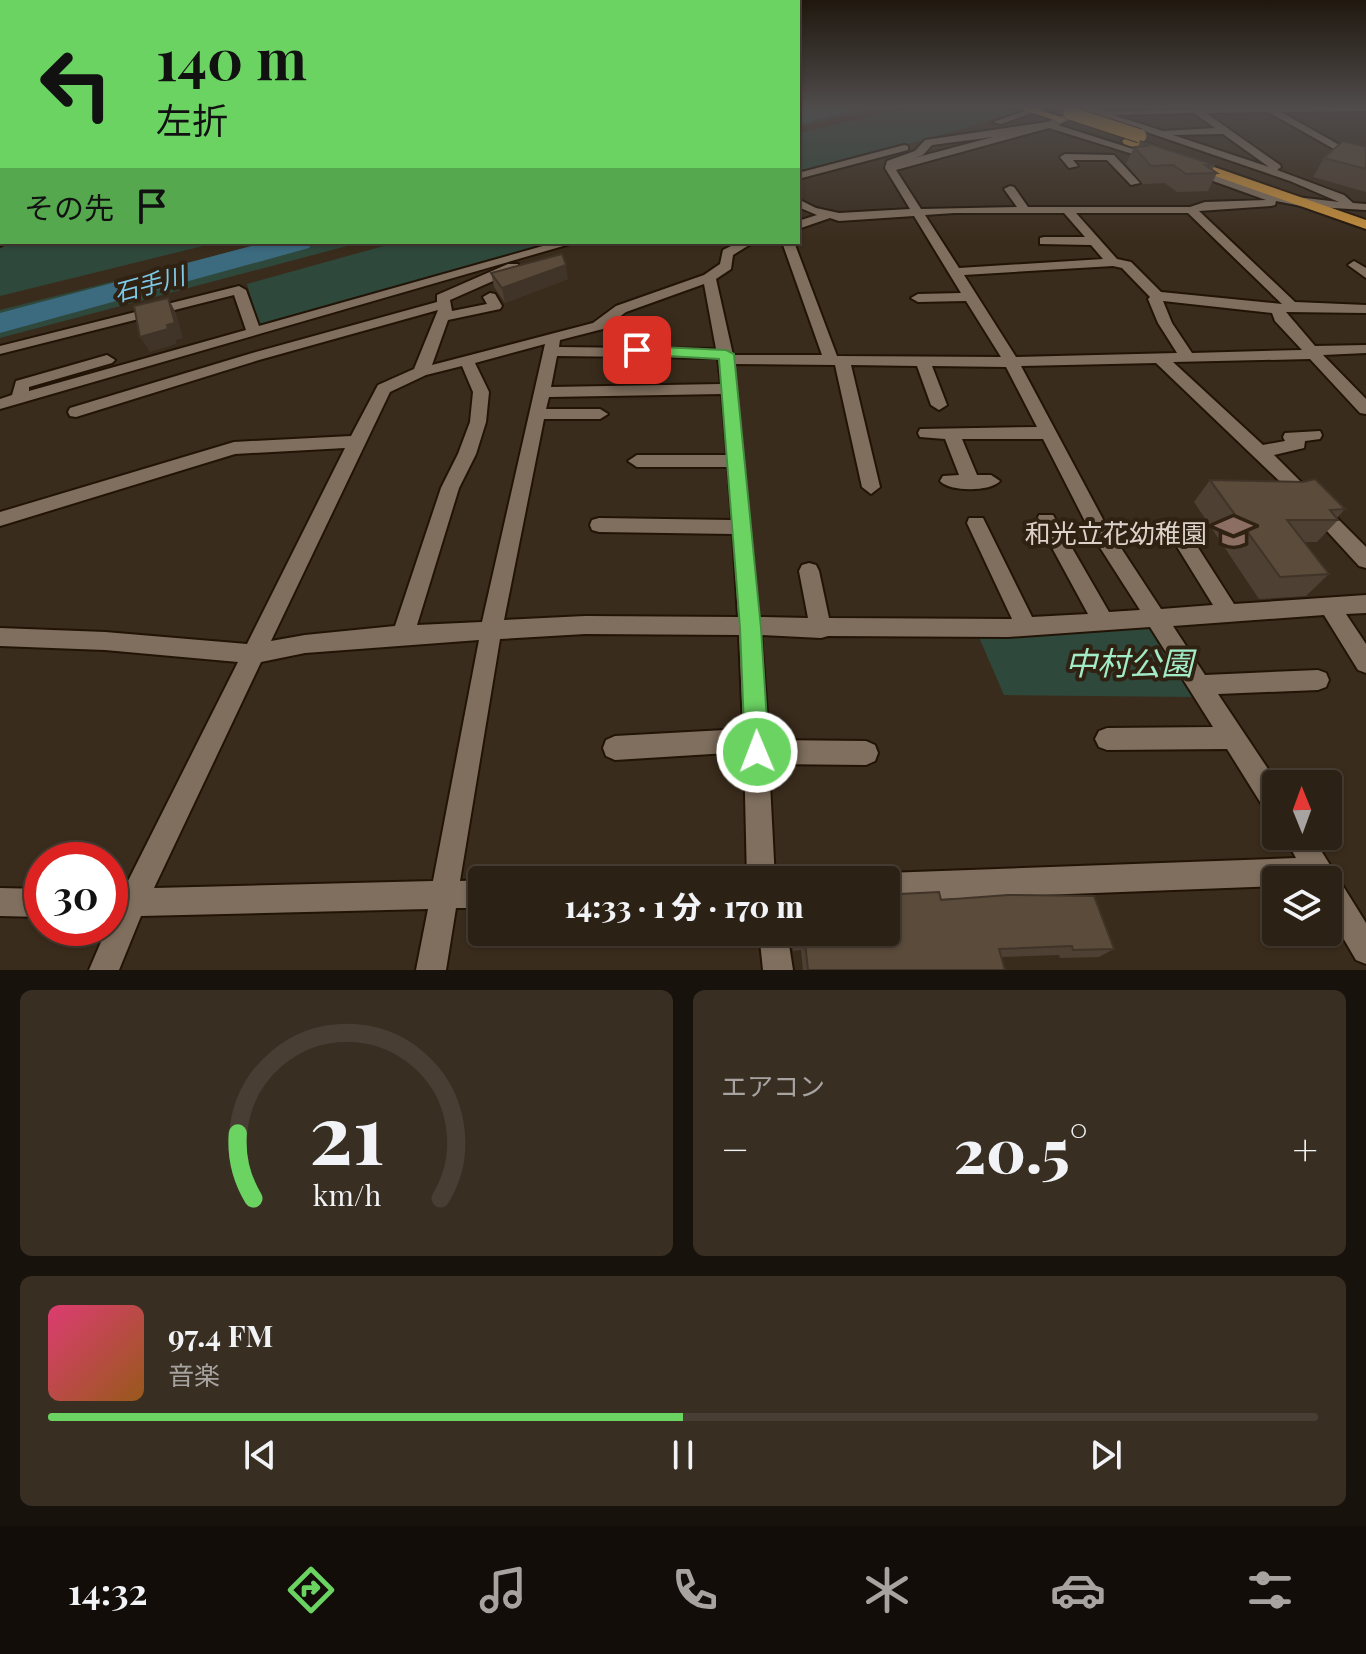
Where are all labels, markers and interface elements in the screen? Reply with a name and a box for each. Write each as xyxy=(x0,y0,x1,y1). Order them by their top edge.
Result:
text: 140 m xyxy=(156,20,307,95)
icon: left xyxy=(24,32,128,136)
text: 左折 xyxy=(156,95,228,143)
icon: arrive xyxy=(130,184,174,228)
text: その先 xyxy=(24,187,114,227)
water label: 石手川 xyxy=(110,257,191,308)
pin xyxy=(603,316,671,384)
icon: arrive xyxy=(615,328,659,372)
school or university icon: 和光立花幼稚園 xyxy=(1214,513,1252,551)
place label: 和光立花幼稚園 xyxy=(1025,515,1207,550)
park label: 中村公園 xyxy=(1065,640,1197,683)
position arrow xyxy=(715,710,799,794)
north arrow xyxy=(1262,770,1342,850)
map controls xyxy=(1262,770,1342,946)
speed limit sign: 30 xyxy=(24,842,128,946)
button: layers xyxy=(1262,866,1342,946)
text: 14:33 · 1 分 · 170 m xyxy=(564,886,804,926)
text: エアコン xyxy=(721,1068,825,1103)
text: 21 xyxy=(309,1075,384,1186)
text: 20.5° xyxy=(954,1108,1088,1188)
text: − xyxy=(721,1118,749,1177)
text: + xyxy=(1292,1118,1318,1177)
text: km/h xyxy=(312,1175,381,1213)
text: 97.4 FM xyxy=(168,1315,273,1355)
text: 音楽 xyxy=(168,1357,220,1392)
icon: previous xyxy=(238,1433,282,1477)
icon: pause xyxy=(661,1433,705,1477)
icon: next xyxy=(1084,1433,1128,1477)
icon: directions xyxy=(283,1562,339,1618)
icon: music xyxy=(475,1562,531,1618)
icon: phone xyxy=(667,1562,723,1618)
icon: climate xyxy=(859,1562,915,1618)
icon: car xyxy=(1050,1562,1106,1618)
icon: filters xyxy=(1242,1562,1298,1618)
text: 14:32 xyxy=(68,1566,148,1614)

